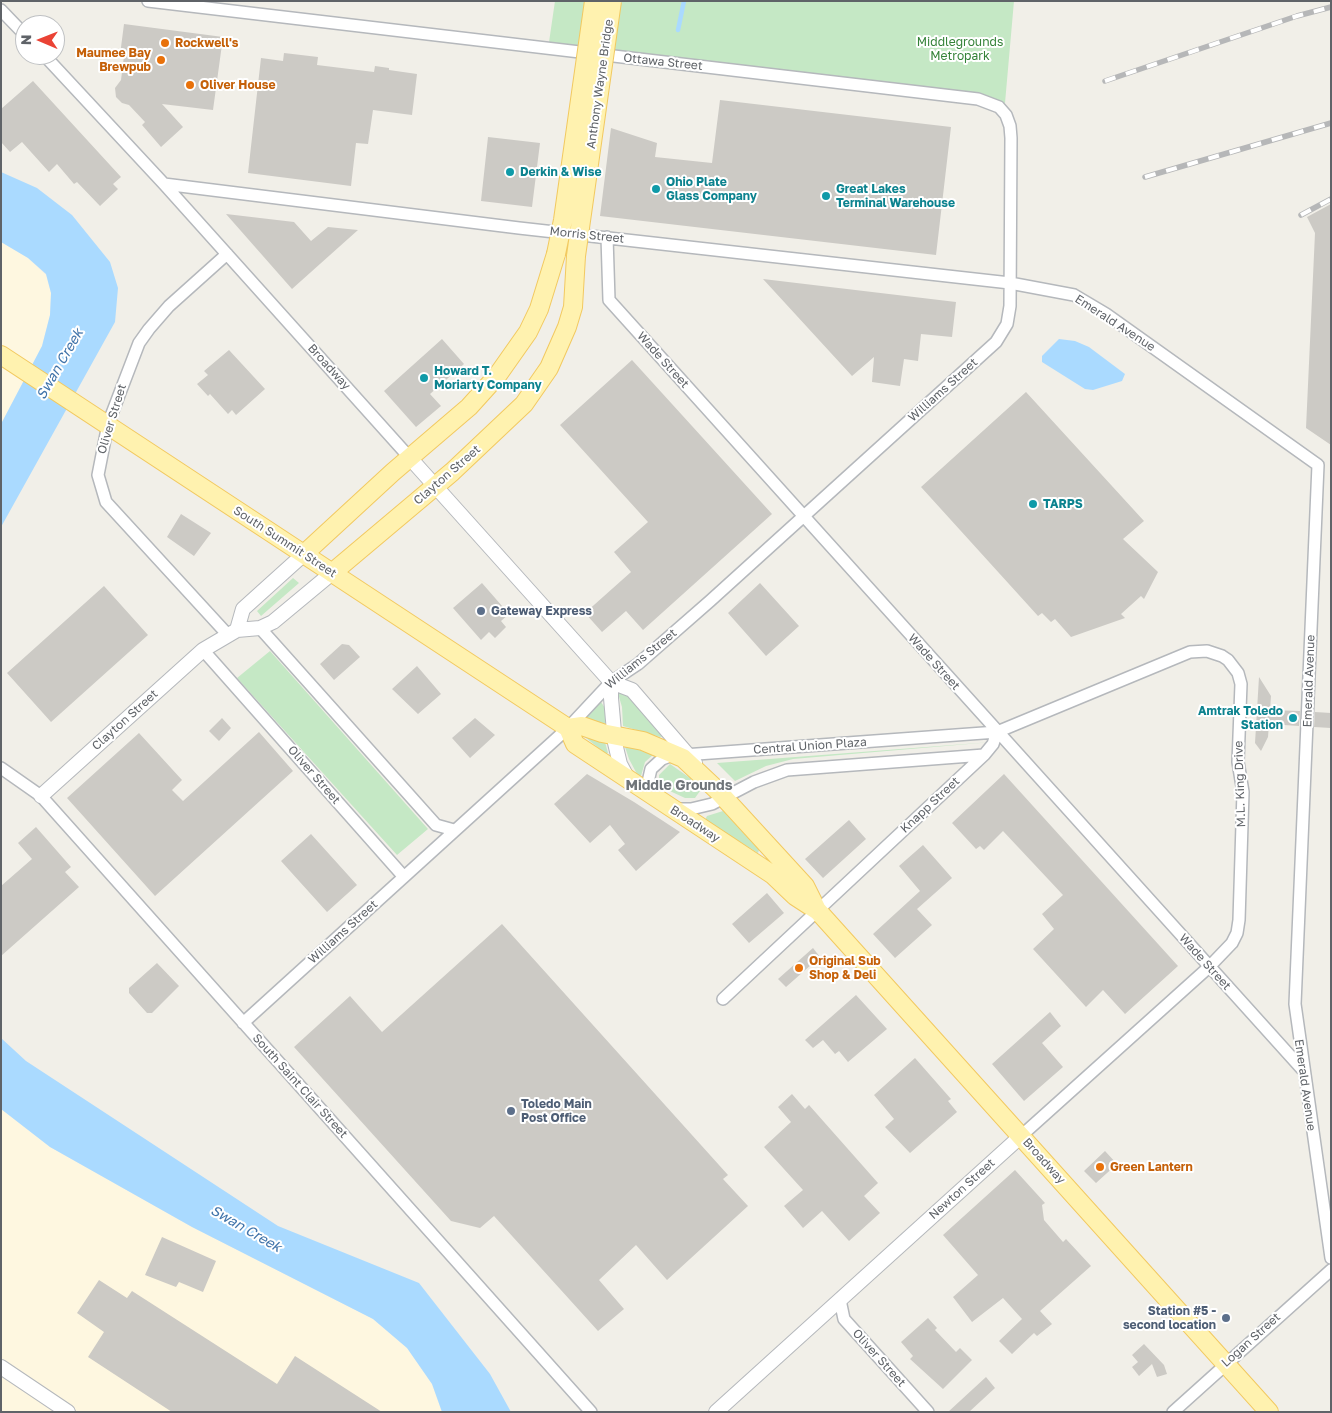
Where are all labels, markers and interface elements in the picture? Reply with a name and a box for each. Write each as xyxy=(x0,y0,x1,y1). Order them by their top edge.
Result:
north arrow xyxy=(15,15,65,65)
street label: Anthony Wayne Bridge xyxy=(584,18,616,150)
text: N xyxy=(17,34,34,45)
park label: Middlegrounds Metropark xyxy=(917,35,1003,63)
place label: Rockwell's xyxy=(175,36,239,50)
marker: Rockwell's xyxy=(159,37,171,49)
place label: Maumee Bay Brewpub xyxy=(76,46,151,74)
street label: Ottawa Street xyxy=(623,51,703,73)
marker: Maumee Bay Brewpub xyxy=(155,54,167,66)
place label: Oliver House xyxy=(200,78,276,92)
marker: Oliver House xyxy=(184,79,196,91)
place label: Derkin & Wise xyxy=(520,165,601,179)
marker: Derkin & Wise xyxy=(504,166,516,178)
place label: Ohio Plate Glass Company xyxy=(666,175,757,203)
place label: Great Lakes Terminal Warehouse xyxy=(836,182,955,210)
marker: Ohio Plate Glass Company xyxy=(650,183,662,195)
marker: Great Lakes Terminal Warehouse xyxy=(820,190,832,202)
street label: Morris Street xyxy=(549,224,625,246)
street label: Emerald Avenue xyxy=(1072,292,1158,354)
water label: Swan Creek xyxy=(33,326,87,402)
street label: Wade Street xyxy=(634,329,692,391)
street label: Broadway xyxy=(305,341,353,393)
street label: Williams Street xyxy=(906,355,980,425)
place label: Howard T. Moriarty Company xyxy=(434,364,542,392)
marker: Howard T. Moriarty Company xyxy=(418,372,430,384)
street label: Oliver Street xyxy=(95,382,129,456)
street label: Clayton Street xyxy=(411,442,483,508)
place label: TARPS xyxy=(1043,497,1083,511)
marker: TARPS xyxy=(1027,498,1039,510)
street label: South Summit Street xyxy=(231,503,339,581)
place label: Gateway Express xyxy=(491,604,592,618)
marker: Gateway Express xyxy=(475,605,487,617)
street label: Williams Street xyxy=(602,626,680,692)
street label: Wade Street xyxy=(905,631,963,693)
street label: Emerald Avenue xyxy=(1300,634,1318,728)
street label: Clayton Street xyxy=(89,687,161,753)
place label: Amtrak Toledo Station xyxy=(1198,704,1283,732)
marker: Amtrak Toledo Station xyxy=(1287,712,1299,724)
street label: Central Union Plaza xyxy=(753,735,867,757)
street label: M.L. King Drive xyxy=(1231,740,1249,828)
street label: Oliver Street xyxy=(285,743,343,807)
street label: Knapp Street xyxy=(897,774,963,836)
district label: Middle Grounds xyxy=(625,778,733,794)
street label: Broadway xyxy=(667,803,723,845)
street label: Williams Street xyxy=(306,897,380,967)
street label: Wade Street xyxy=(1176,931,1234,993)
place label: Original Sub Shop & Deli xyxy=(809,954,881,982)
marker: Original Sub Shop & Deli xyxy=(793,962,805,974)
street label: South Saint Clair Street xyxy=(249,1031,351,1141)
street label: Emerald Avenue xyxy=(1291,1038,1319,1132)
place label: Toledo Main Post Office xyxy=(521,1097,592,1125)
marker: Toledo Main Post Office xyxy=(505,1105,517,1117)
street label: Broadway xyxy=(1020,1135,1068,1187)
street label: Newton Street xyxy=(926,1156,998,1222)
place label: Green Lantern xyxy=(1110,1160,1193,1174)
marker: Green Lantern xyxy=(1094,1161,1106,1173)
water label: Swan Creek xyxy=(208,1202,284,1256)
place label: Station #5 - second location xyxy=(1123,1304,1216,1332)
street label: Logan Street xyxy=(1219,1310,1283,1370)
marker: Station #5 - second location xyxy=(1220,1312,1232,1324)
street label: Oliver Street xyxy=(849,1326,909,1390)

